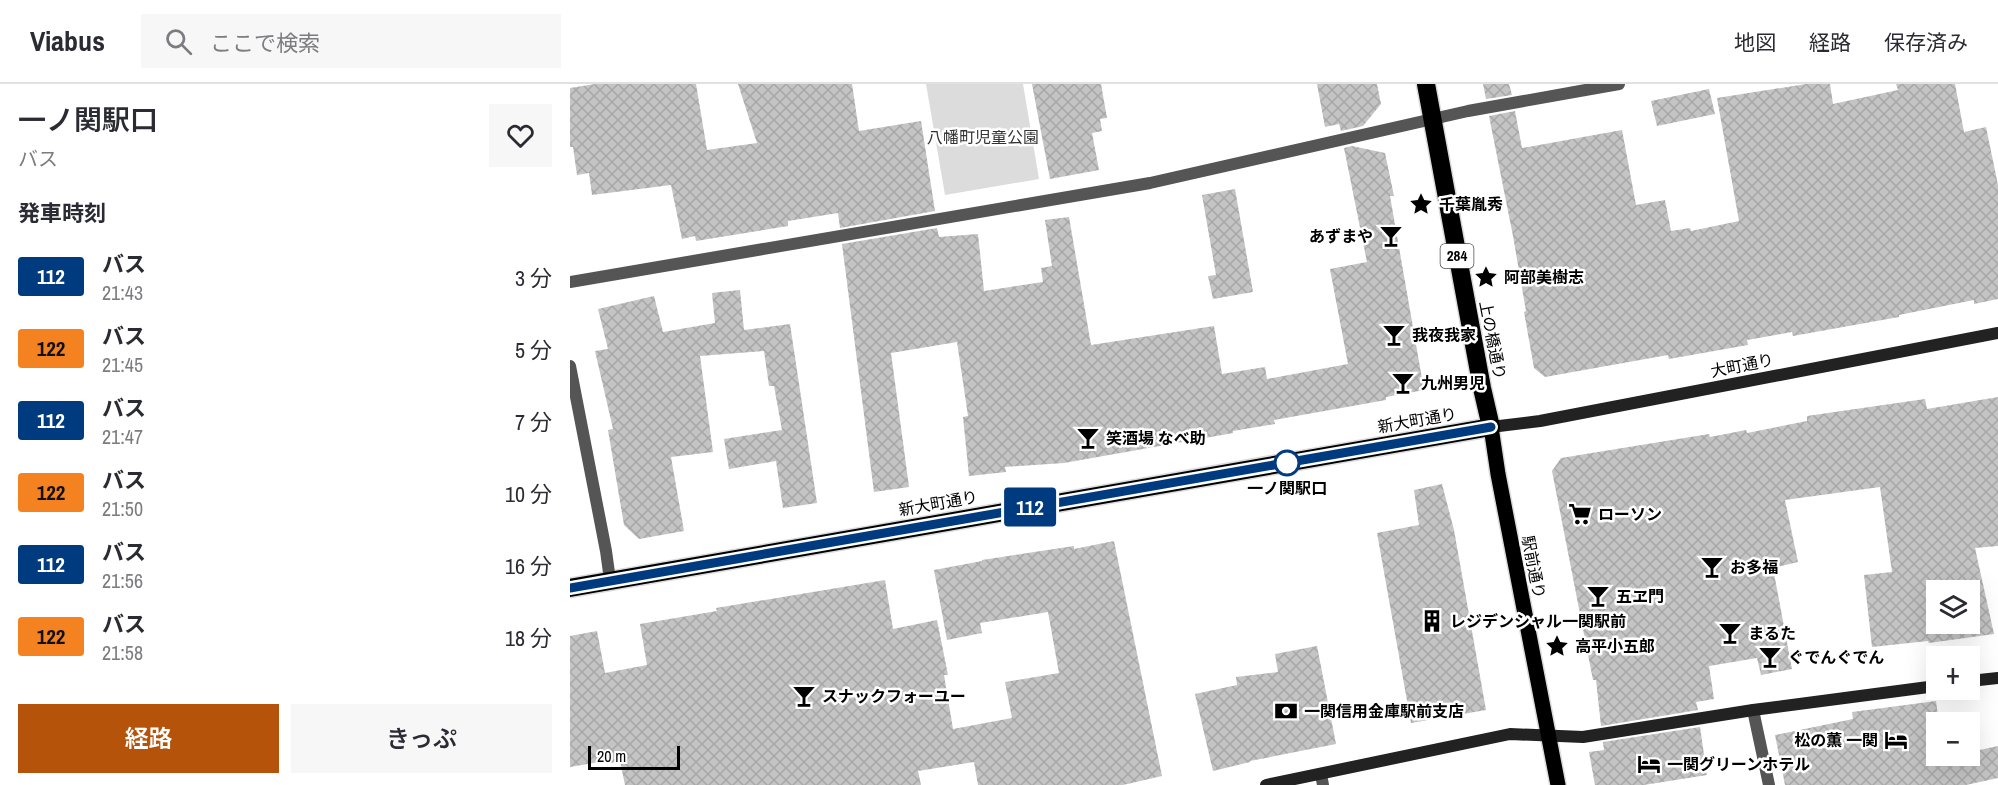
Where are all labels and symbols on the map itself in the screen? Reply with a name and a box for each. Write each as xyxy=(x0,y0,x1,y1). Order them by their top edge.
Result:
park label: 八幡町児童公園 xyxy=(927,126,1039,148)
place icon: 千葉胤秀 xyxy=(1408,191,1434,217)
place label: 千葉胤秀 xyxy=(1439,193,1503,215)
bar icon: あずまや xyxy=(1378,223,1404,249)
place label: あずまや xyxy=(1309,225,1373,247)
road number: 284 xyxy=(1440,244,1474,268)
place icon: 阿部美樹志 xyxy=(1473,264,1499,290)
place label: 阿部美樹志 xyxy=(1504,266,1584,288)
street label: 上の橋通り xyxy=(1475,299,1511,381)
bar icon: 我夜我家 xyxy=(1381,322,1407,348)
place label: 我夜我家 xyxy=(1412,324,1476,346)
street label: 大町通り xyxy=(1708,348,1776,382)
bar icon: 九州男児 xyxy=(1390,370,1416,396)
place label: 九州男児 xyxy=(1421,372,1485,394)
street label: 新大町通り xyxy=(1376,402,1458,438)
bar icon: 笑酒場 なべ助 xyxy=(1075,425,1101,451)
place label: 笑酒場 なべ助 xyxy=(1106,427,1206,449)
marker: 一ノ関駅口 xyxy=(1274,450,1300,476)
place label: 一ノ関駅口 xyxy=(1247,477,1327,499)
street label: 新大町通り xyxy=(897,485,979,521)
line badge: 112 xyxy=(996,488,1064,526)
supermarket icon: ローソン xyxy=(1567,501,1593,527)
place label: ローソン xyxy=(1598,503,1662,525)
street label: 駅前通り xyxy=(1517,533,1551,601)
bar icon: お多福 xyxy=(1699,554,1725,580)
place label: お多福 xyxy=(1730,556,1778,578)
bar icon: 五ヱ門 xyxy=(1585,583,1611,609)
place label: 五ヱ門 xyxy=(1616,585,1664,607)
building icon: レジデンシャル一関駅前 xyxy=(1419,608,1445,634)
place label: レジデンシャル一関駅前 xyxy=(1450,610,1626,632)
bar icon: まるた xyxy=(1717,620,1743,646)
place label: まるた xyxy=(1748,622,1796,644)
place icon: 高平小五郎 xyxy=(1544,633,1570,659)
place label: 高平小五郎 xyxy=(1575,635,1655,657)
bar icon: ぐでんぐでん xyxy=(1757,644,1783,670)
place label: ぐでんぐでん xyxy=(1788,646,1884,668)
bar icon: スナックフォーユー xyxy=(791,683,817,709)
place label: スナックフォーユー xyxy=(822,685,966,707)
bank icon: 一関信用金庫駅前支店 xyxy=(1273,698,1299,724)
place label: 一関信用金庫駅前支店 xyxy=(1304,700,1464,722)
hotel icon: 松の薫 一関 xyxy=(1883,727,1909,753)
place label: 松の薫 一関 xyxy=(1794,729,1878,751)
scale bar xyxy=(588,743,680,770)
hotel icon: 一関グリーンホテル xyxy=(1636,751,1662,777)
place label: 一関グリーンホテル xyxy=(1667,753,1810,775)

